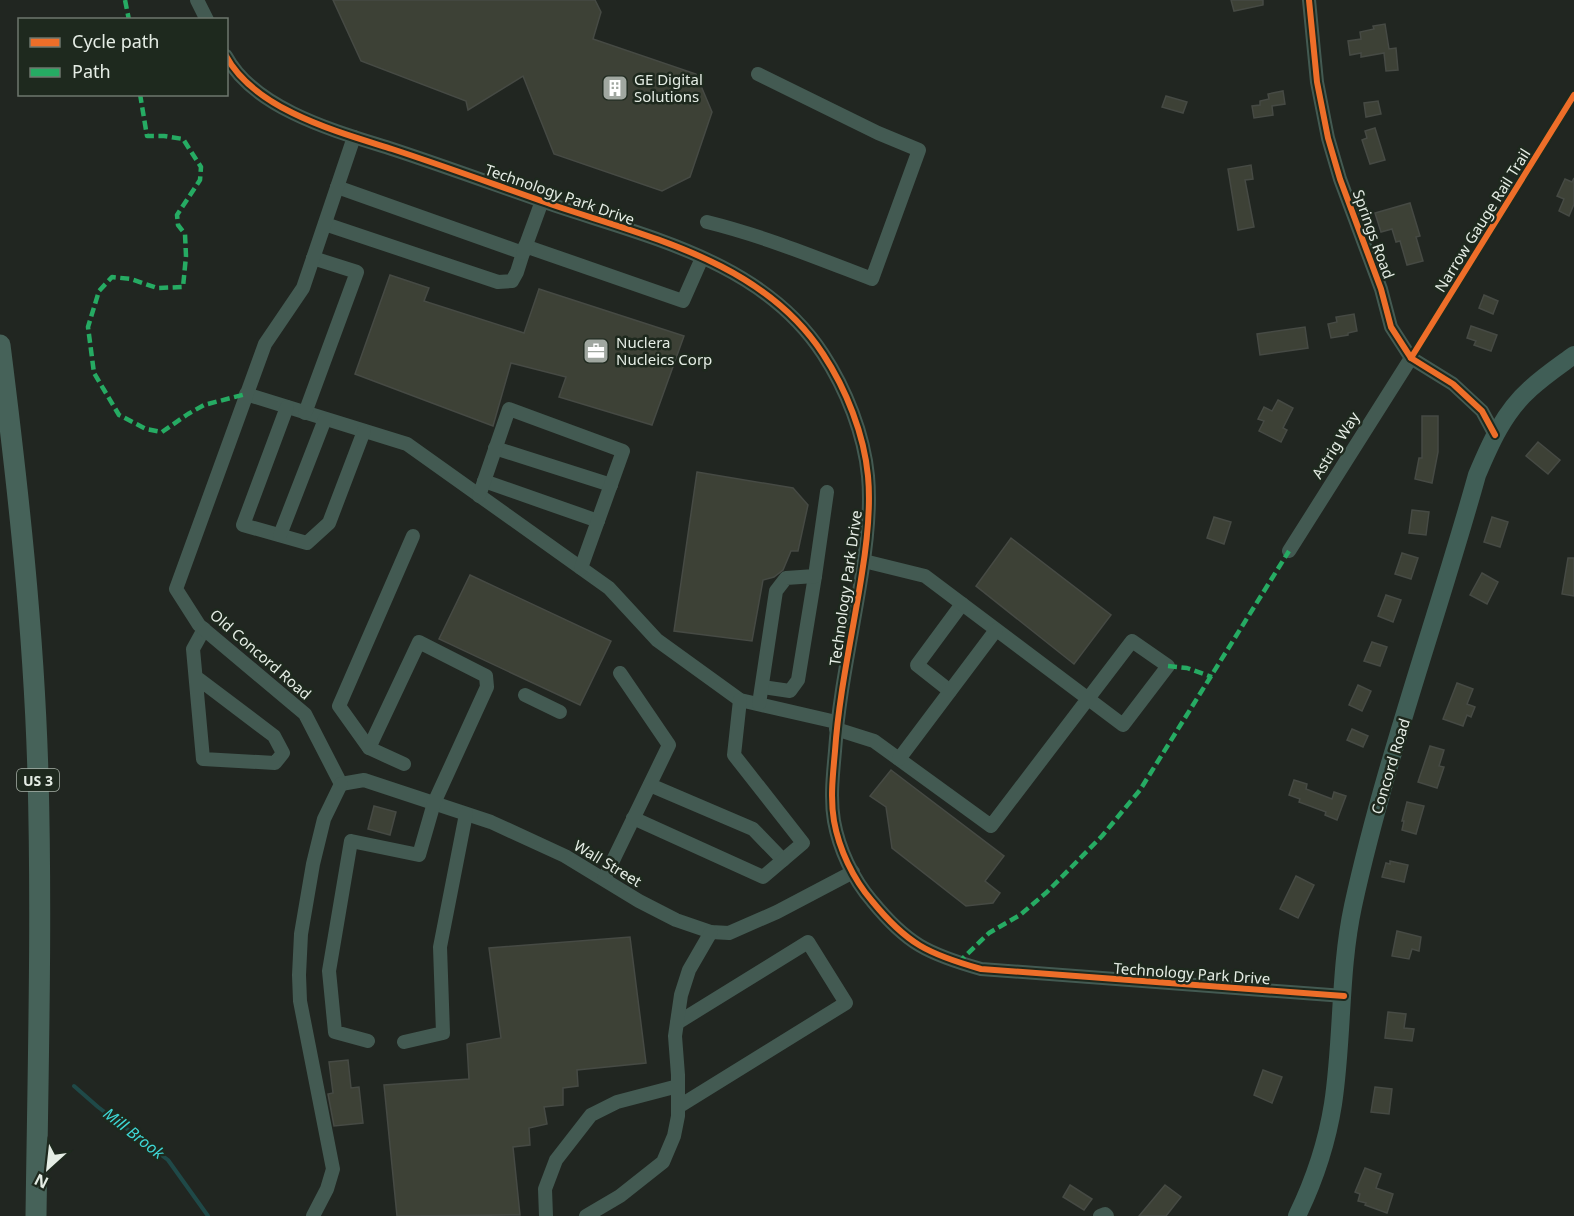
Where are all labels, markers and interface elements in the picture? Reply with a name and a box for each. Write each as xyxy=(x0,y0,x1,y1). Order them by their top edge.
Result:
legend xyxy=(18,18,228,96)
text: Cycle path xyxy=(72,29,159,53)
text: Path xyxy=(72,59,111,83)
place label: GE Digital Solutions xyxy=(634,69,703,106)
building icon: GE Digital Solutions xyxy=(600,73,630,103)
street label: Narrow Gauge Rail Trail xyxy=(1430,144,1534,296)
street label: Technology Park Drive xyxy=(483,159,637,229)
street label: Springs Road xyxy=(1349,187,1399,281)
place label: Nuclera Nucleics Corp xyxy=(616,332,712,369)
office icon: Nuclera Nucleics Corp xyxy=(581,336,611,366)
street label: Astrig Way xyxy=(1307,408,1364,482)
street label: Technology Park Drive xyxy=(824,509,866,667)
street label: Old Concord Road xyxy=(206,605,316,703)
street label: Concord Road xyxy=(1366,716,1414,816)
road number: US 3 xyxy=(17,769,59,791)
street label: Wall Street xyxy=(570,835,646,891)
street label: Technology Park Drive xyxy=(1113,958,1271,988)
water label: Mill Brook xyxy=(99,1102,170,1164)
north arrow xyxy=(18,1138,78,1198)
text: N xyxy=(30,1169,52,1194)

